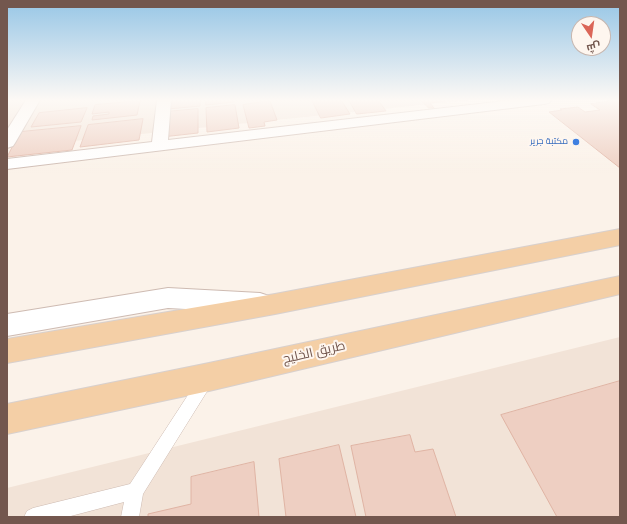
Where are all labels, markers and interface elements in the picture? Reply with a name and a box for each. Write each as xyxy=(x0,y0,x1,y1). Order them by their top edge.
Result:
north arrow xyxy=(571,16,611,56)
text: ش xyxy=(585,39,602,55)
place label: مكتبة جرير xyxy=(530,137,568,147)
marker: مكتبة جرير xyxy=(571,137,581,147)
street label: طريق الخليج xyxy=(281,338,347,368)

